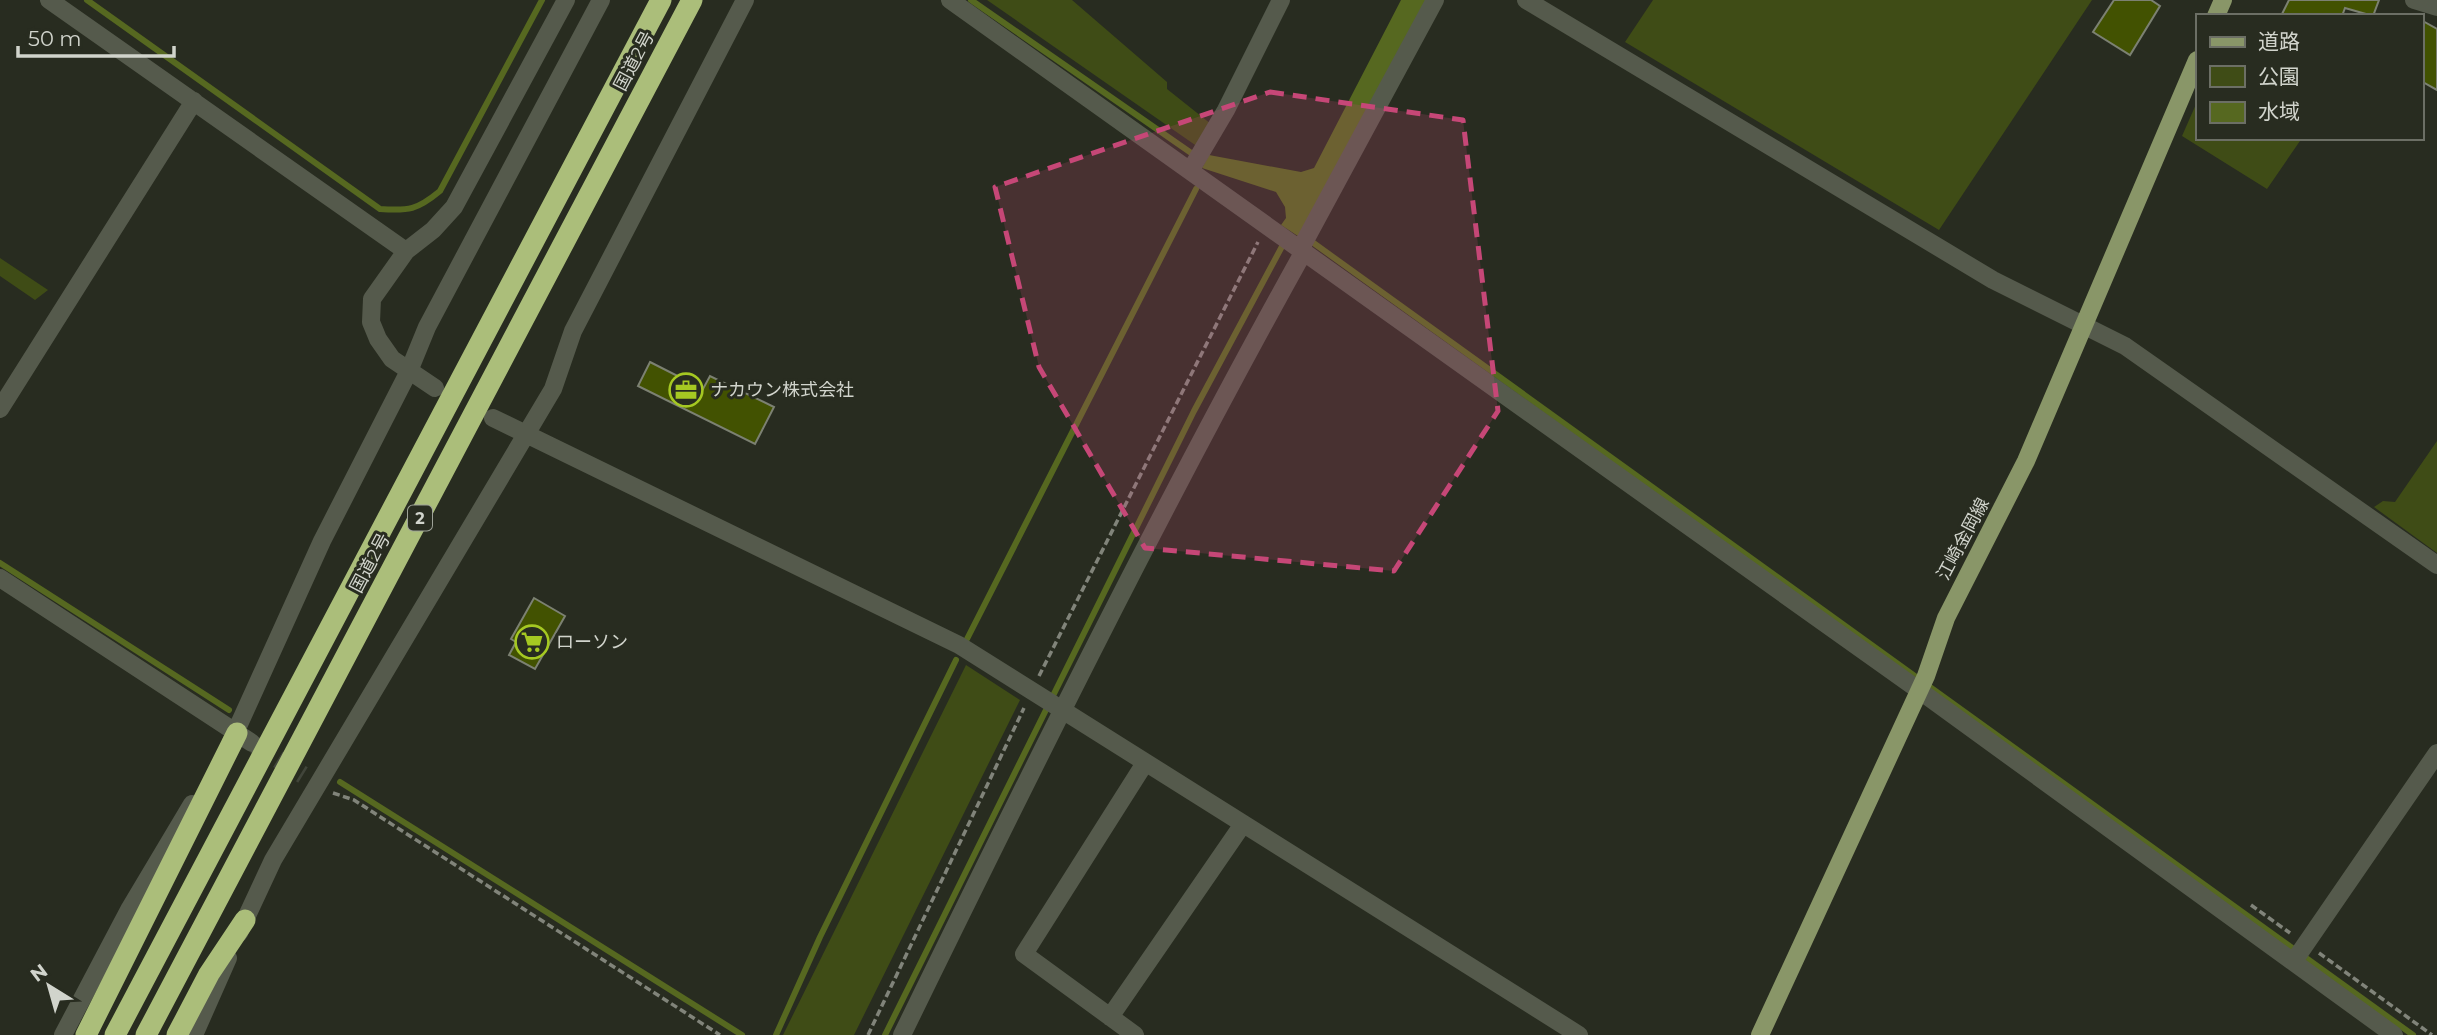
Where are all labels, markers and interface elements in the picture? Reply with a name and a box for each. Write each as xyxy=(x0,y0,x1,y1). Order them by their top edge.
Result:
scale bar xyxy=(18,14,173,58)
legend xyxy=(2196,14,2423,140)
text: 50 m xyxy=(28,26,82,51)
street label: 国道2号 xyxy=(609,27,659,95)
text: 道路 xyxy=(2258,29,2300,54)
text: 公園 xyxy=(2258,64,2300,89)
text: 水域 xyxy=(2258,99,2300,124)
office icon: ナカウン株式会社 xyxy=(667,371,705,409)
place label: ナカウン株式会社 xyxy=(710,379,854,401)
street label: 江崎金岡線 xyxy=(1932,494,1994,584)
road number: 2 xyxy=(408,505,432,530)
street label: 国道2号 xyxy=(345,529,395,597)
supermarket icon: ローソン xyxy=(513,623,551,661)
place label: ローソン xyxy=(556,631,628,653)
north arrow xyxy=(14,951,84,1021)
text: N xyxy=(26,959,52,987)

